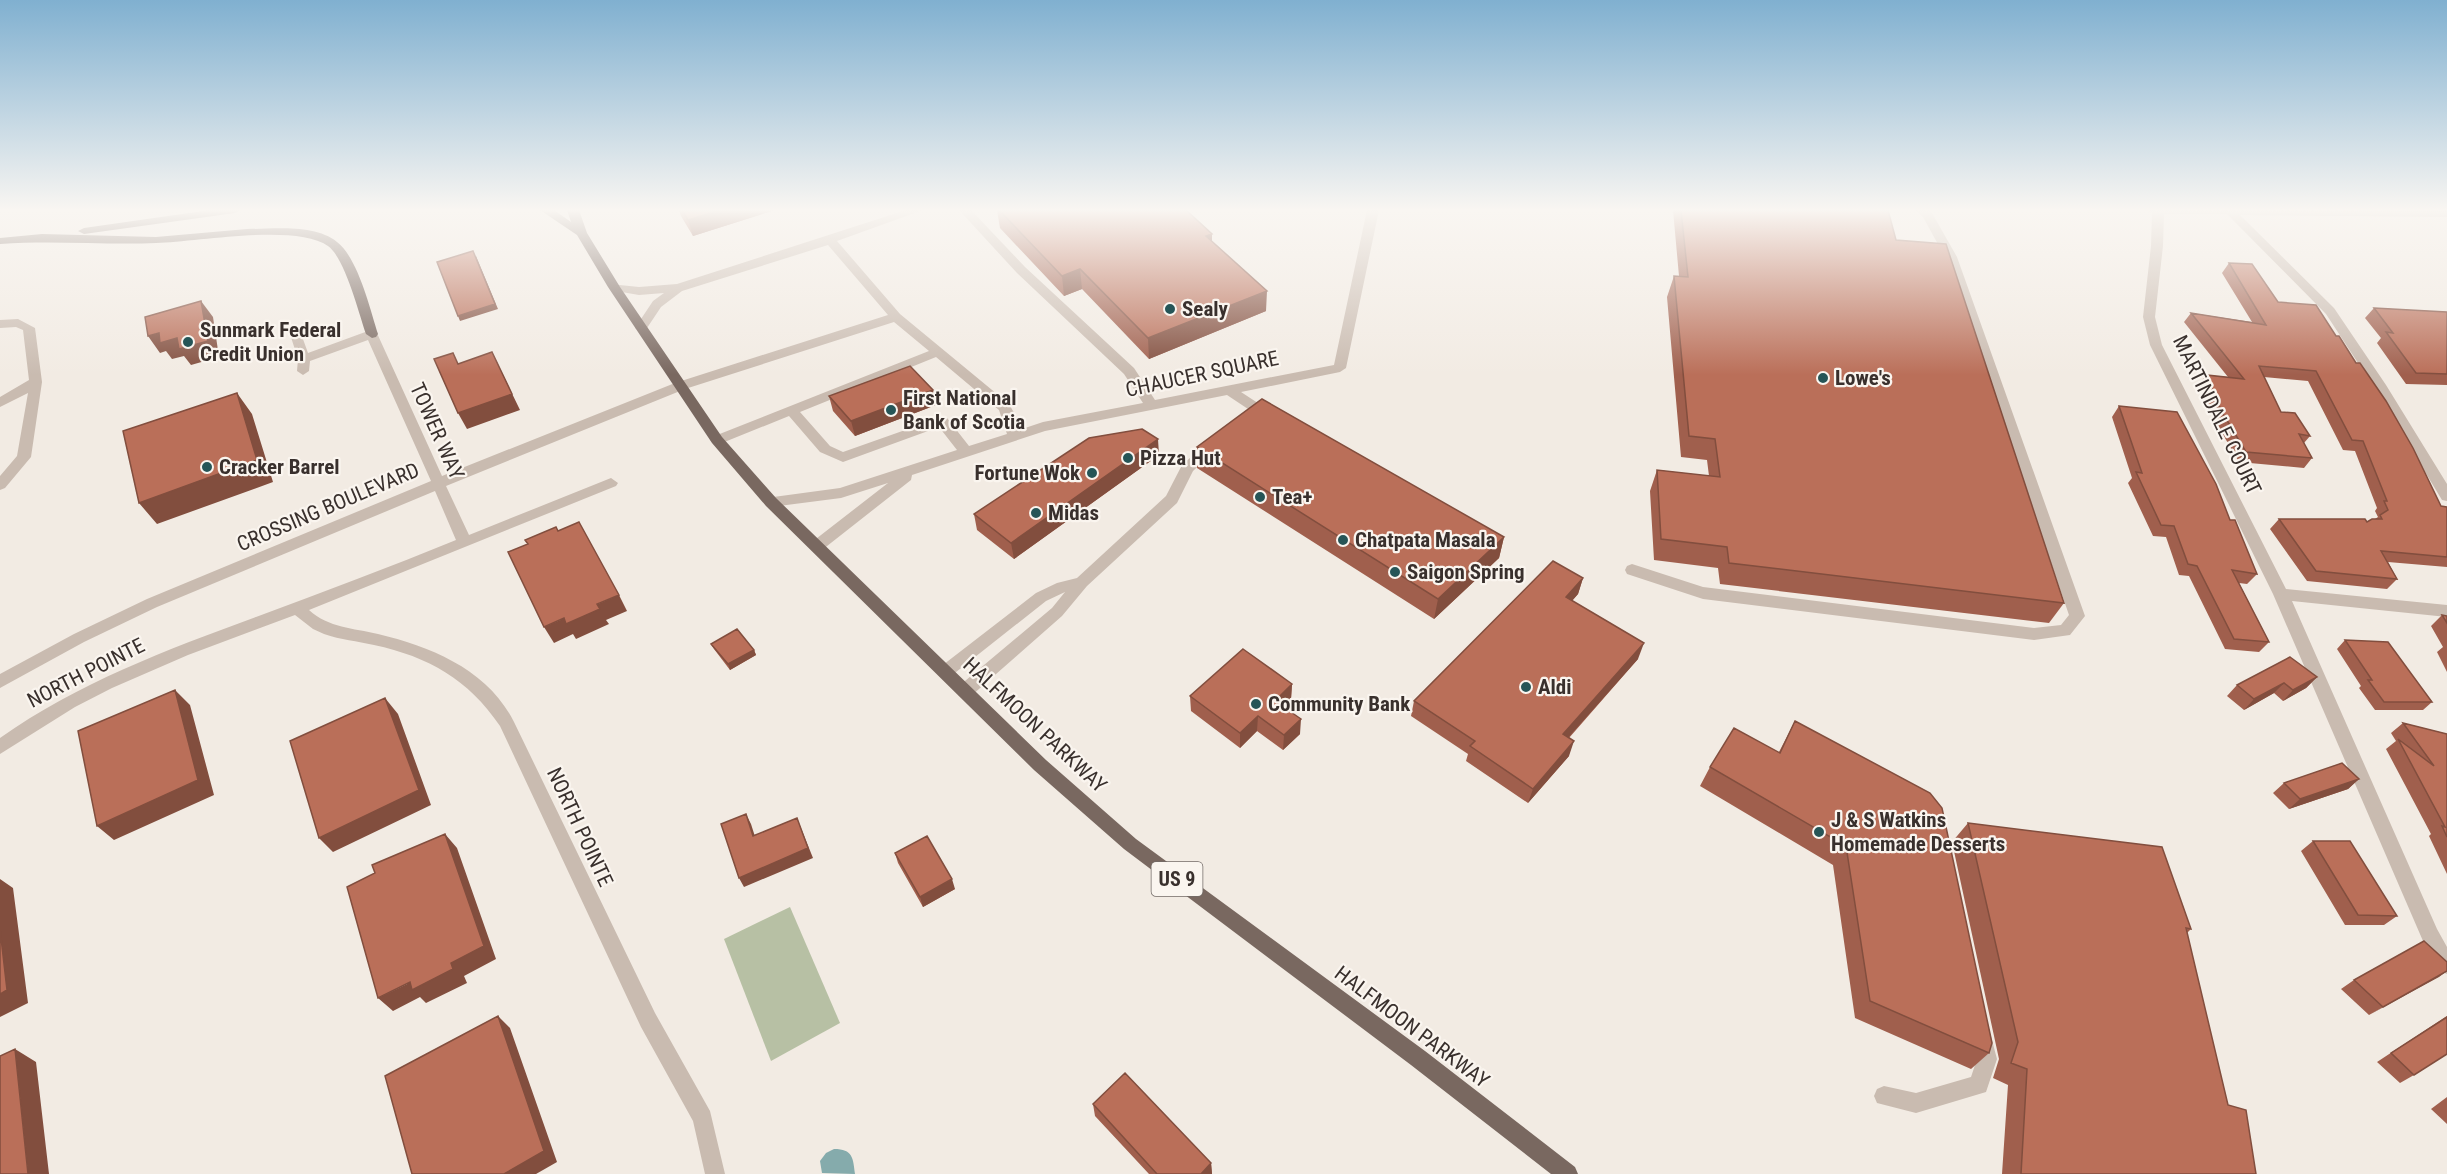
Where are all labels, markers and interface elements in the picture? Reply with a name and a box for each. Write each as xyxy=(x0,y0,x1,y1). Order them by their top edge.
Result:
place label: Sealy xyxy=(1182,297,1229,321)
marker: Sealy xyxy=(1163,302,1177,316)
place label: Sunmark Federal Credit Union xyxy=(200,318,341,366)
street label: MARTINDALE COURT xyxy=(2168,331,2266,499)
marker: Sunmark Federal Credit Union xyxy=(181,335,195,349)
street label: CHAUCER SQUARE xyxy=(1123,346,1281,402)
place label: Lowe's xyxy=(1835,366,1891,390)
marker: Lowe's xyxy=(1816,371,1830,385)
street label: TOWER WAY xyxy=(405,379,469,483)
place label: First National Bank of Scotia xyxy=(903,386,1025,434)
marker: First National Bank of Scotia xyxy=(884,403,898,417)
place label: Pizza Hut xyxy=(1140,446,1221,470)
marker: Pizza Hut xyxy=(1121,451,1135,465)
place label: Cracker Barrel xyxy=(219,455,340,479)
street label: CROSSING BOULEVARD xyxy=(233,458,423,556)
marker: Cracker Barrel xyxy=(200,460,214,474)
place label: Fortune Wok xyxy=(974,461,1081,485)
marker: Fortune Wok xyxy=(1085,466,1099,480)
place label: Tea+ xyxy=(1272,485,1312,509)
marker: Tea+ xyxy=(1253,490,1267,504)
place label: Midas xyxy=(1048,501,1099,525)
marker: Midas xyxy=(1029,506,1043,520)
place label: Chatpata Masala xyxy=(1355,528,1496,552)
marker: Chatpata Masala xyxy=(1336,533,1350,547)
place label: Saigon Spring xyxy=(1407,560,1525,584)
marker: Saigon Spring xyxy=(1388,565,1402,579)
street label: NORTH POINTE xyxy=(23,633,149,713)
street label: HALFMOON PARKWAY xyxy=(958,652,1112,798)
place label: Aldi xyxy=(1538,675,1572,699)
marker: Aldi xyxy=(1519,680,1533,694)
place label: Community Bank xyxy=(1268,692,1411,716)
marker: Community Bank xyxy=(1249,697,1263,711)
street label: NORTH POINTE xyxy=(542,764,618,890)
place label: J & S Watkins Homemade Desserts xyxy=(1831,808,2005,856)
marker: J & S Watkins Homemade Desserts xyxy=(1812,825,1826,839)
road number: US 9 xyxy=(1152,862,1202,896)
street label: HALFMOON PARKWAY xyxy=(1330,961,1494,1093)

